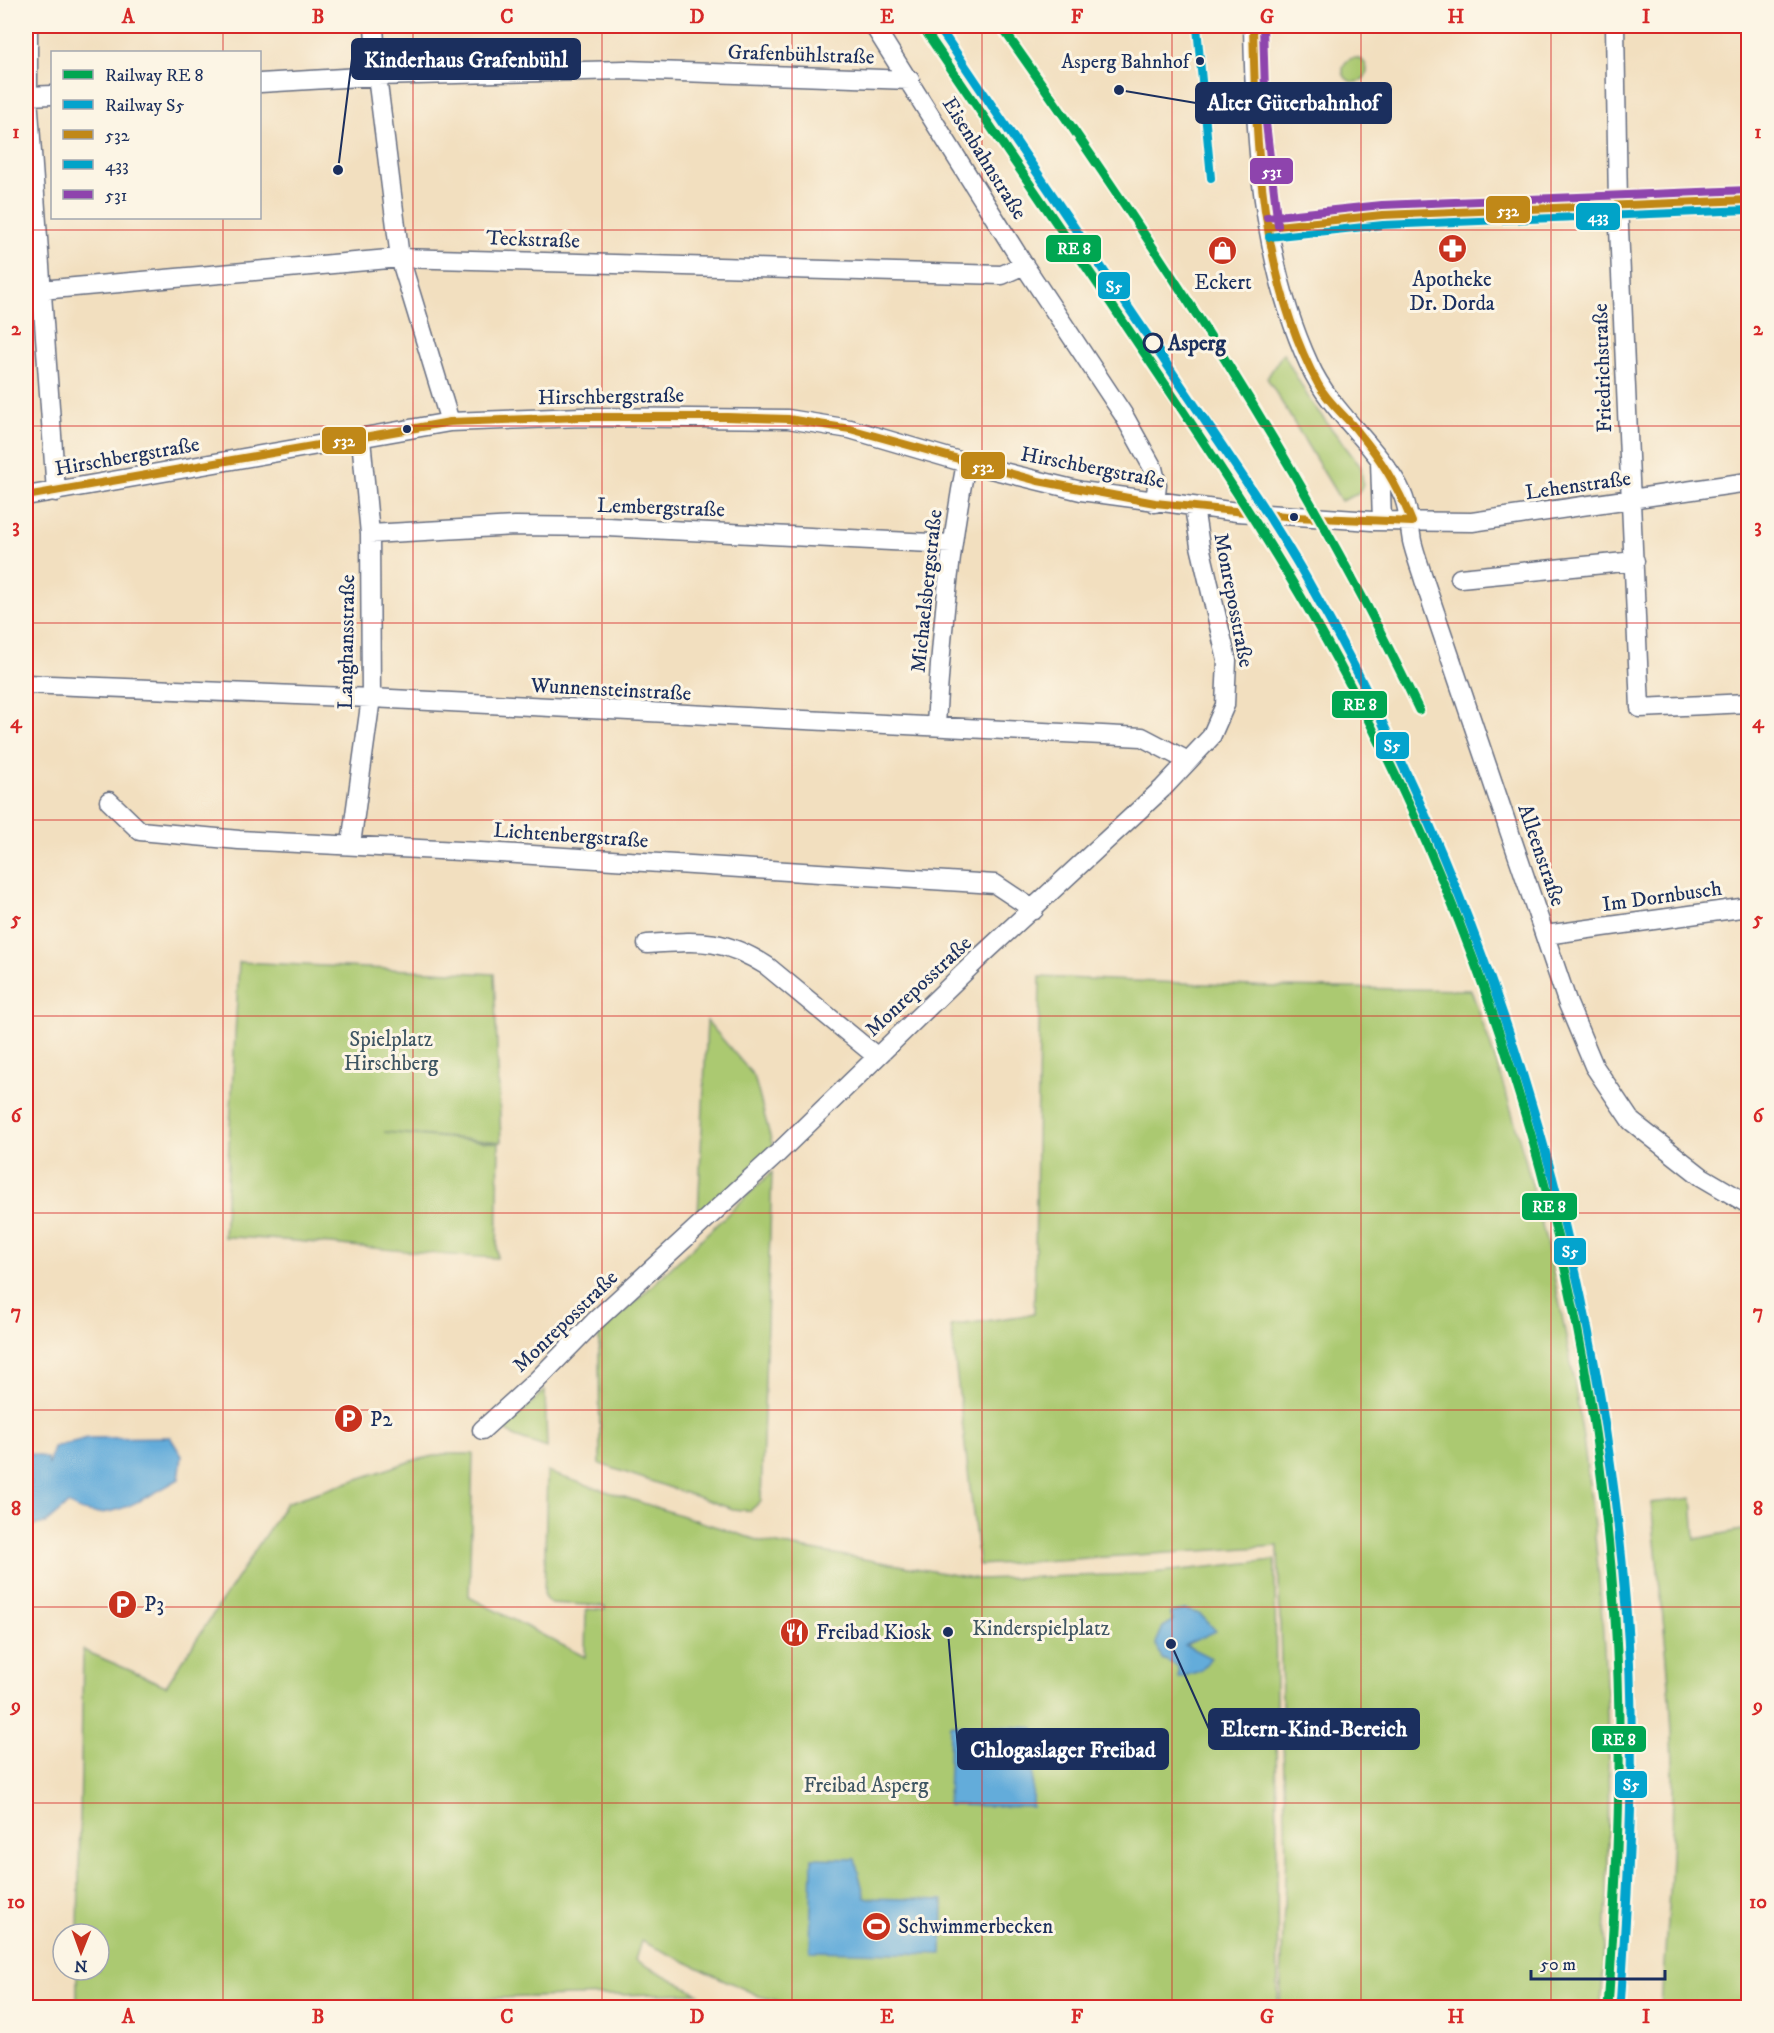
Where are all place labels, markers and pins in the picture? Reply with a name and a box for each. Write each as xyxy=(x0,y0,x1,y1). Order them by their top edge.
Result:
callout: Kinderhaus Grafenbühl xyxy=(352,39,580,79)
place label: Asperg Bahnhof xyxy=(1061,50,1193,75)
marker: Asperg Bahnhof xyxy=(1194,55,1206,67)
callout: Alter Güterbahnhof xyxy=(1196,83,1391,123)
pharmacy icon: Apotheke Dr. Dorda xyxy=(1436,232,1468,264)
shop icon: Eckert xyxy=(1207,235,1239,267)
place label: Apotheke Dr. Dorda xyxy=(1409,267,1495,317)
place label: Eckert xyxy=(1194,270,1252,296)
place label: Asperg xyxy=(1167,331,1226,357)
marker: Asperg xyxy=(1143,333,1163,353)
unlabelled marker xyxy=(401,423,413,435)
unlabelled marker xyxy=(1288,511,1300,523)
parking icon: P2 xyxy=(333,1403,365,1435)
place label: P2 xyxy=(370,1407,393,1433)
parking icon: P3 xyxy=(107,1588,139,1620)
place label: P3 xyxy=(144,1592,164,1618)
restaurant icon: Freibad Kiosk xyxy=(779,1616,811,1648)
place label: Freibad Kiosk xyxy=(816,1620,932,1646)
callout: Eltern-Kind-Bereich xyxy=(1209,1709,1419,1749)
callout: Chlogaslager Freibad xyxy=(958,1729,1168,1769)
sports icon: Schwimmerbecken xyxy=(861,1910,893,1942)
place label: Schwimmerbecken xyxy=(898,1914,1053,1940)

